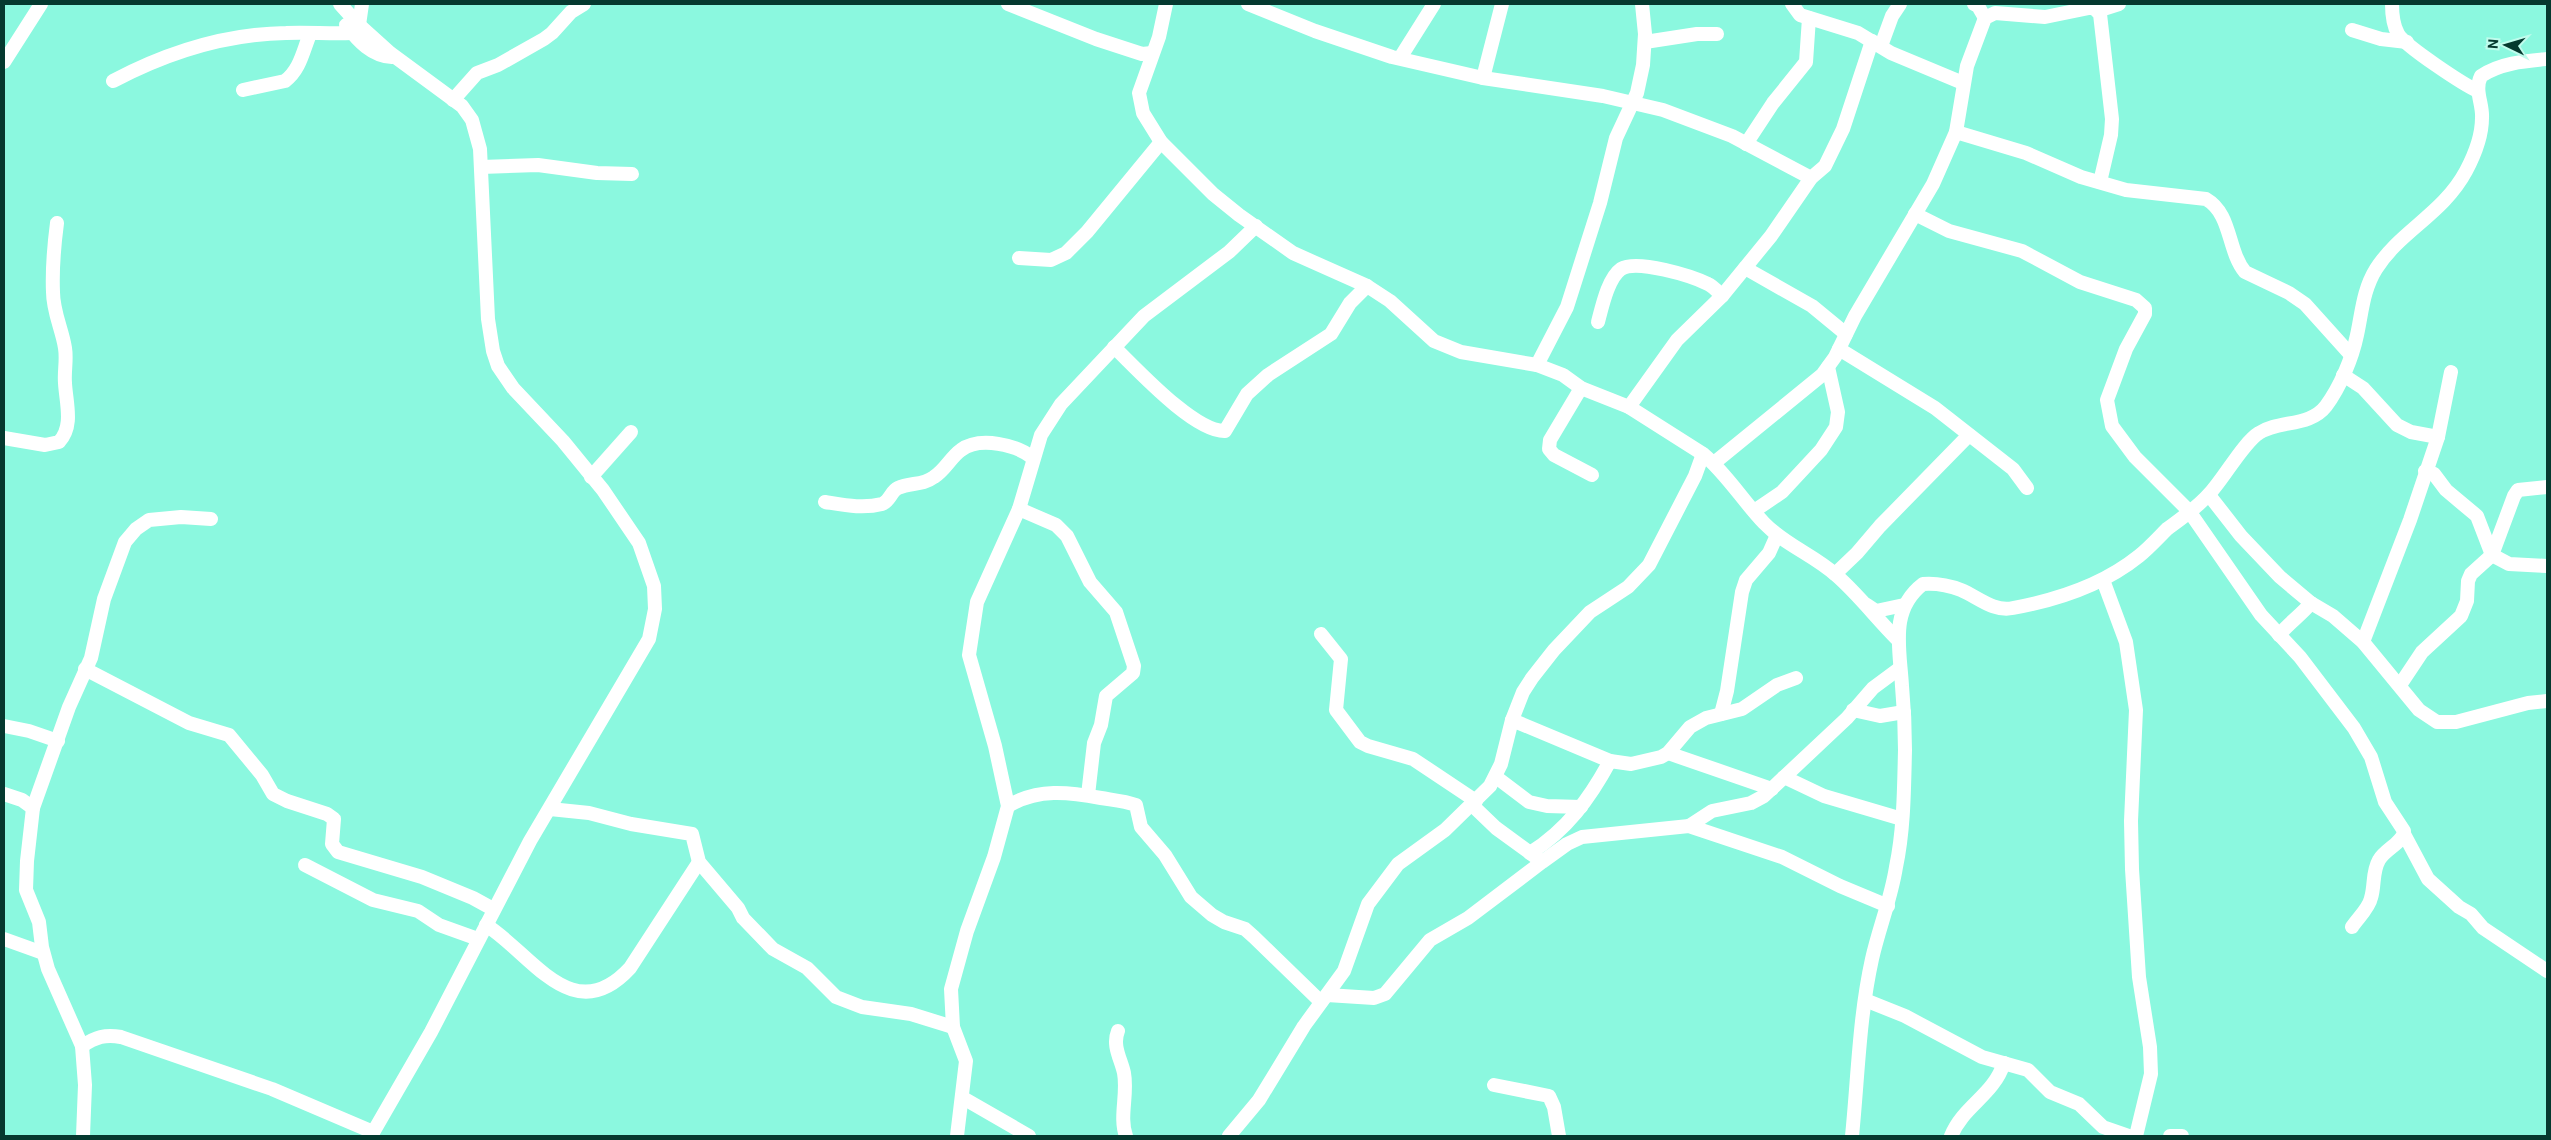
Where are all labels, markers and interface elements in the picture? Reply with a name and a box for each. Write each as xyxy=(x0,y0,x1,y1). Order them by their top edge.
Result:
north arrow xyxy=(2481,20,2531,70)
text: N xyxy=(2485,38,2501,49)

